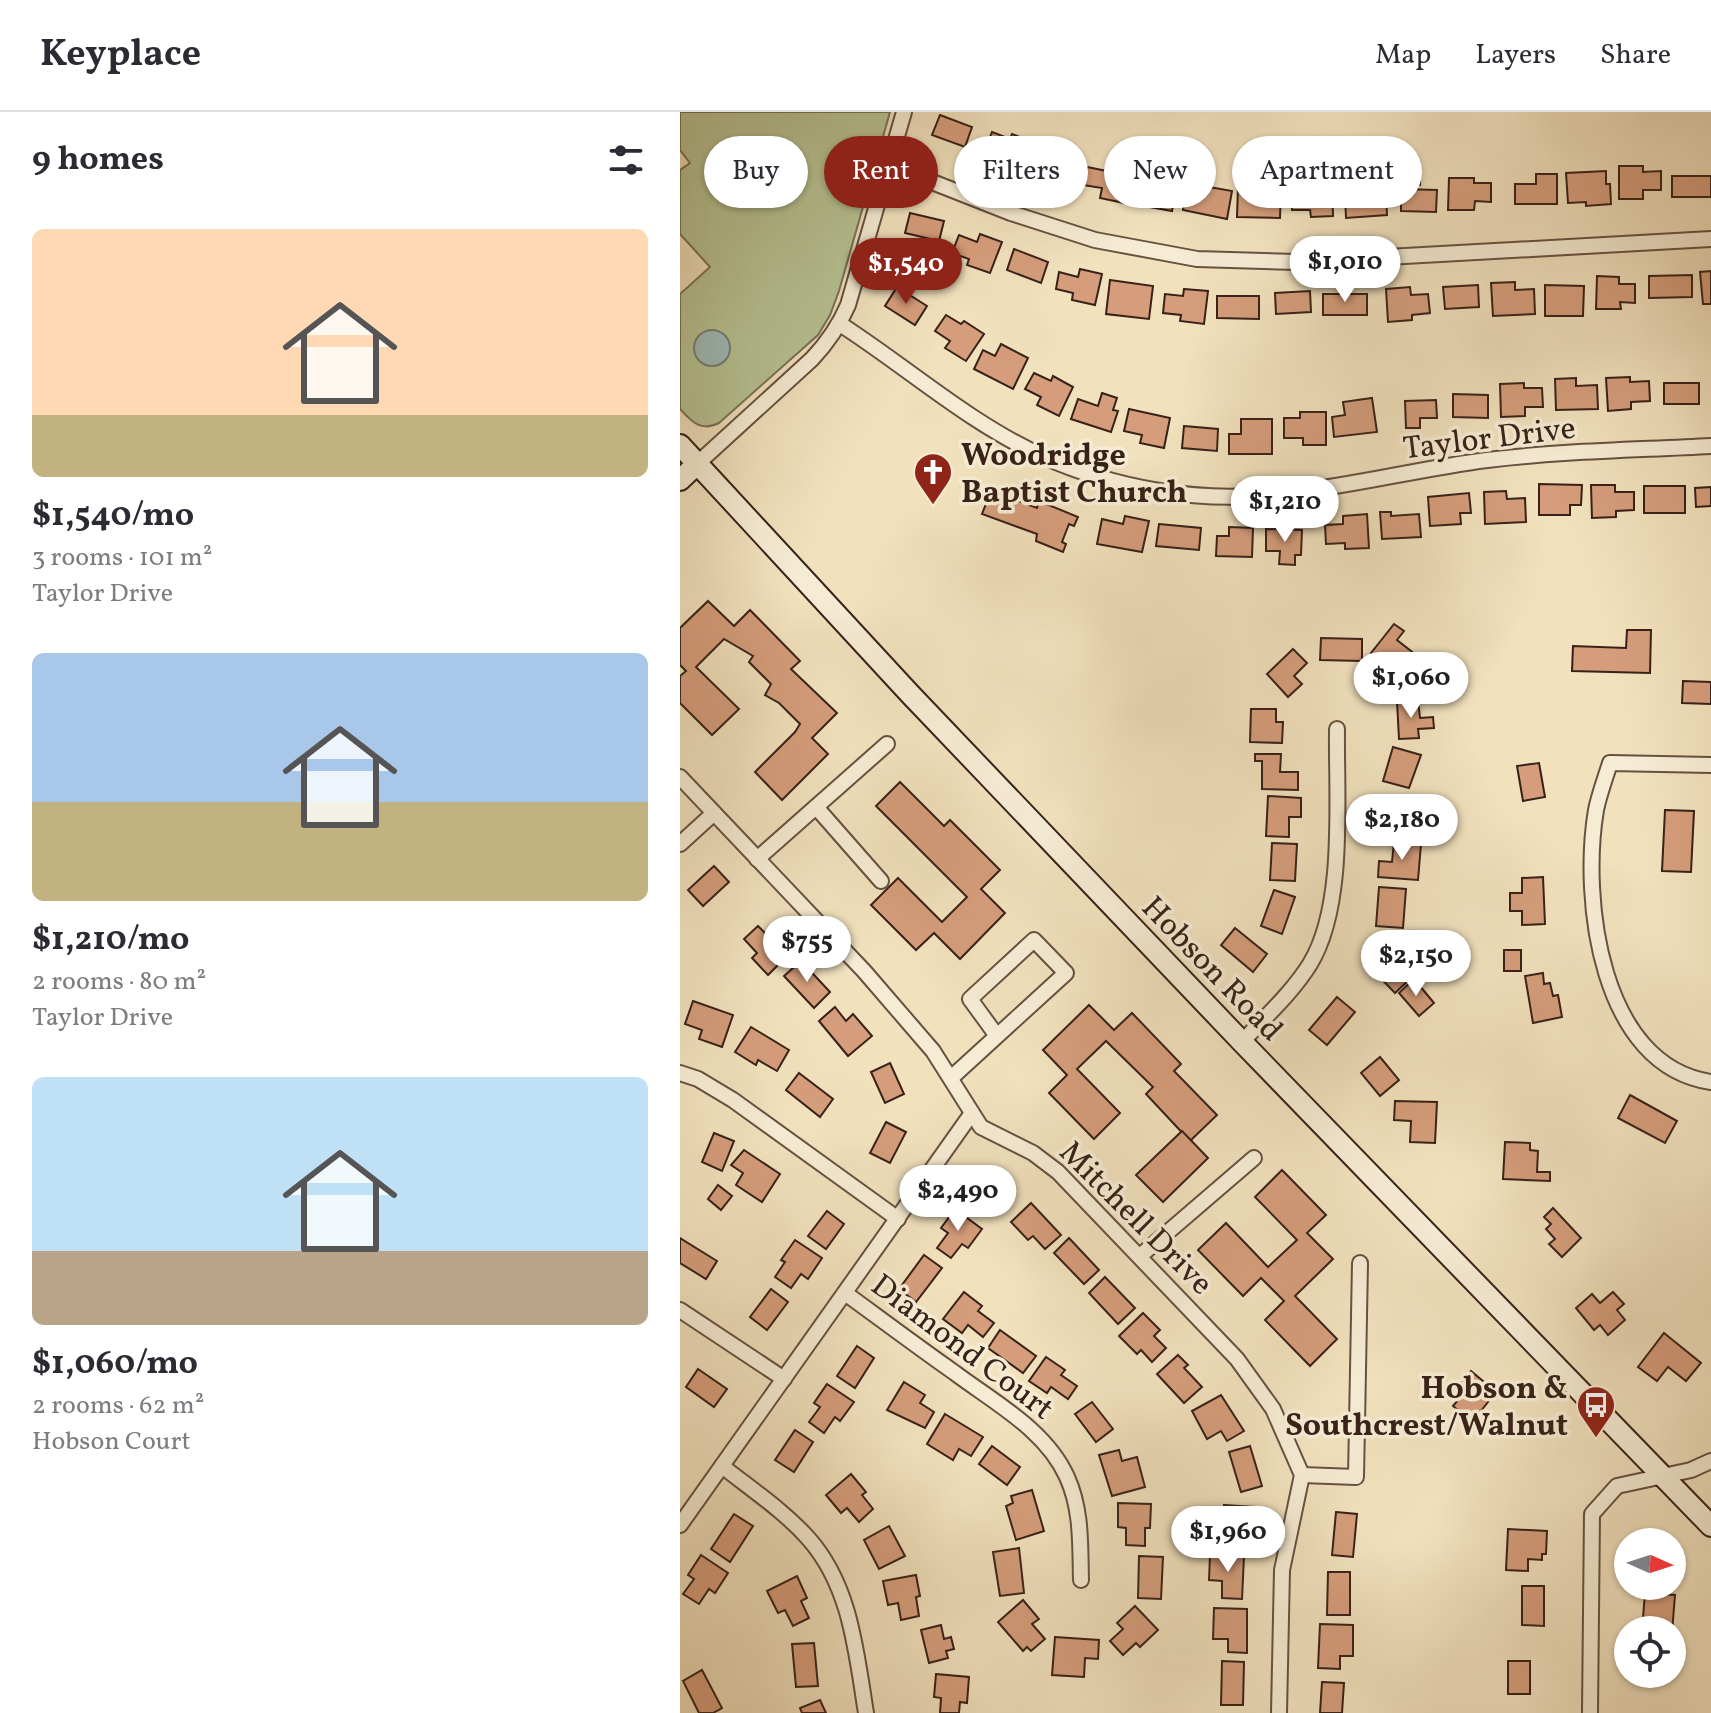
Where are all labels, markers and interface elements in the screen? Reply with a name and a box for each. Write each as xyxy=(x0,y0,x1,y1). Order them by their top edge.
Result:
text: Keyplace xyxy=(40,29,201,82)
text: Map xyxy=(1375,36,1431,75)
text: Layers xyxy=(1475,36,1556,75)
text: Share xyxy=(1600,36,1671,75)
chip: Buy xyxy=(704,136,808,208)
chip: Rent xyxy=(824,136,938,208)
chip: Filters xyxy=(954,136,1088,208)
chip: New xyxy=(1104,136,1216,208)
chip: Apartment xyxy=(1232,136,1422,208)
text: 9 homes xyxy=(32,137,164,184)
icon: filters xyxy=(604,138,648,182)
pin: $1,010 xyxy=(1280,236,1410,304)
pin: $1,540 xyxy=(841,238,971,306)
text: $1,010 xyxy=(1308,244,1382,280)
text: $1,540 xyxy=(868,246,944,282)
icon: home xyxy=(268,281,412,425)
street label: Taylor Drive xyxy=(1401,408,1578,472)
place label: Woodridge Baptist Church xyxy=(961,435,1187,516)
church icon: Woodridge Baptist Church xyxy=(912,451,954,506)
pin: $1,210 xyxy=(1220,476,1350,544)
text: $1,210 xyxy=(1249,484,1321,520)
text: $1,540/mo xyxy=(32,493,194,540)
text: 3 rooms · 101 m² xyxy=(32,540,212,576)
text: Taylor Drive xyxy=(32,576,173,612)
pin: $1,060 xyxy=(1346,652,1476,720)
text: $1,060 xyxy=(1372,660,1450,696)
icon: home xyxy=(268,705,412,849)
pin: $2,180 xyxy=(1337,794,1467,862)
text: $2,180 xyxy=(1364,802,1440,838)
street label: Hobson Road xyxy=(1130,888,1292,1053)
pin: $755 xyxy=(760,916,854,984)
text: $1,210/mo xyxy=(32,917,190,964)
text: $755 xyxy=(781,924,833,960)
pin: $2,150 xyxy=(1351,930,1481,998)
text: $2,150 xyxy=(1379,938,1453,974)
text: 2 rooms · 80 m² xyxy=(32,964,206,1000)
text: Taylor Drive xyxy=(32,1000,173,1036)
icon: home xyxy=(268,1129,412,1273)
street label: Mitchell Drive xyxy=(1048,1132,1222,1306)
pin: $2,490 xyxy=(893,1165,1023,1233)
text: $2,490 xyxy=(917,1173,999,1209)
street label: Diamond Court xyxy=(861,1265,1062,1432)
text: $1,060/mo xyxy=(32,1341,198,1388)
place label: Hobson & Southcrest/Walnut xyxy=(1285,1368,1568,1449)
bus stop icon: Hobson & Southcrest/Walnut xyxy=(1575,1384,1617,1439)
text: 2 rooms · 62 m² xyxy=(32,1388,204,1424)
text: Hobson Court xyxy=(32,1424,191,1460)
pin: $1,960 xyxy=(1163,1506,1293,1574)
text: $1,960 xyxy=(1189,1514,1267,1550)
north arrow xyxy=(1614,1528,1686,1600)
map controls xyxy=(1614,1528,1686,1688)
button: locate xyxy=(1614,1616,1686,1688)

